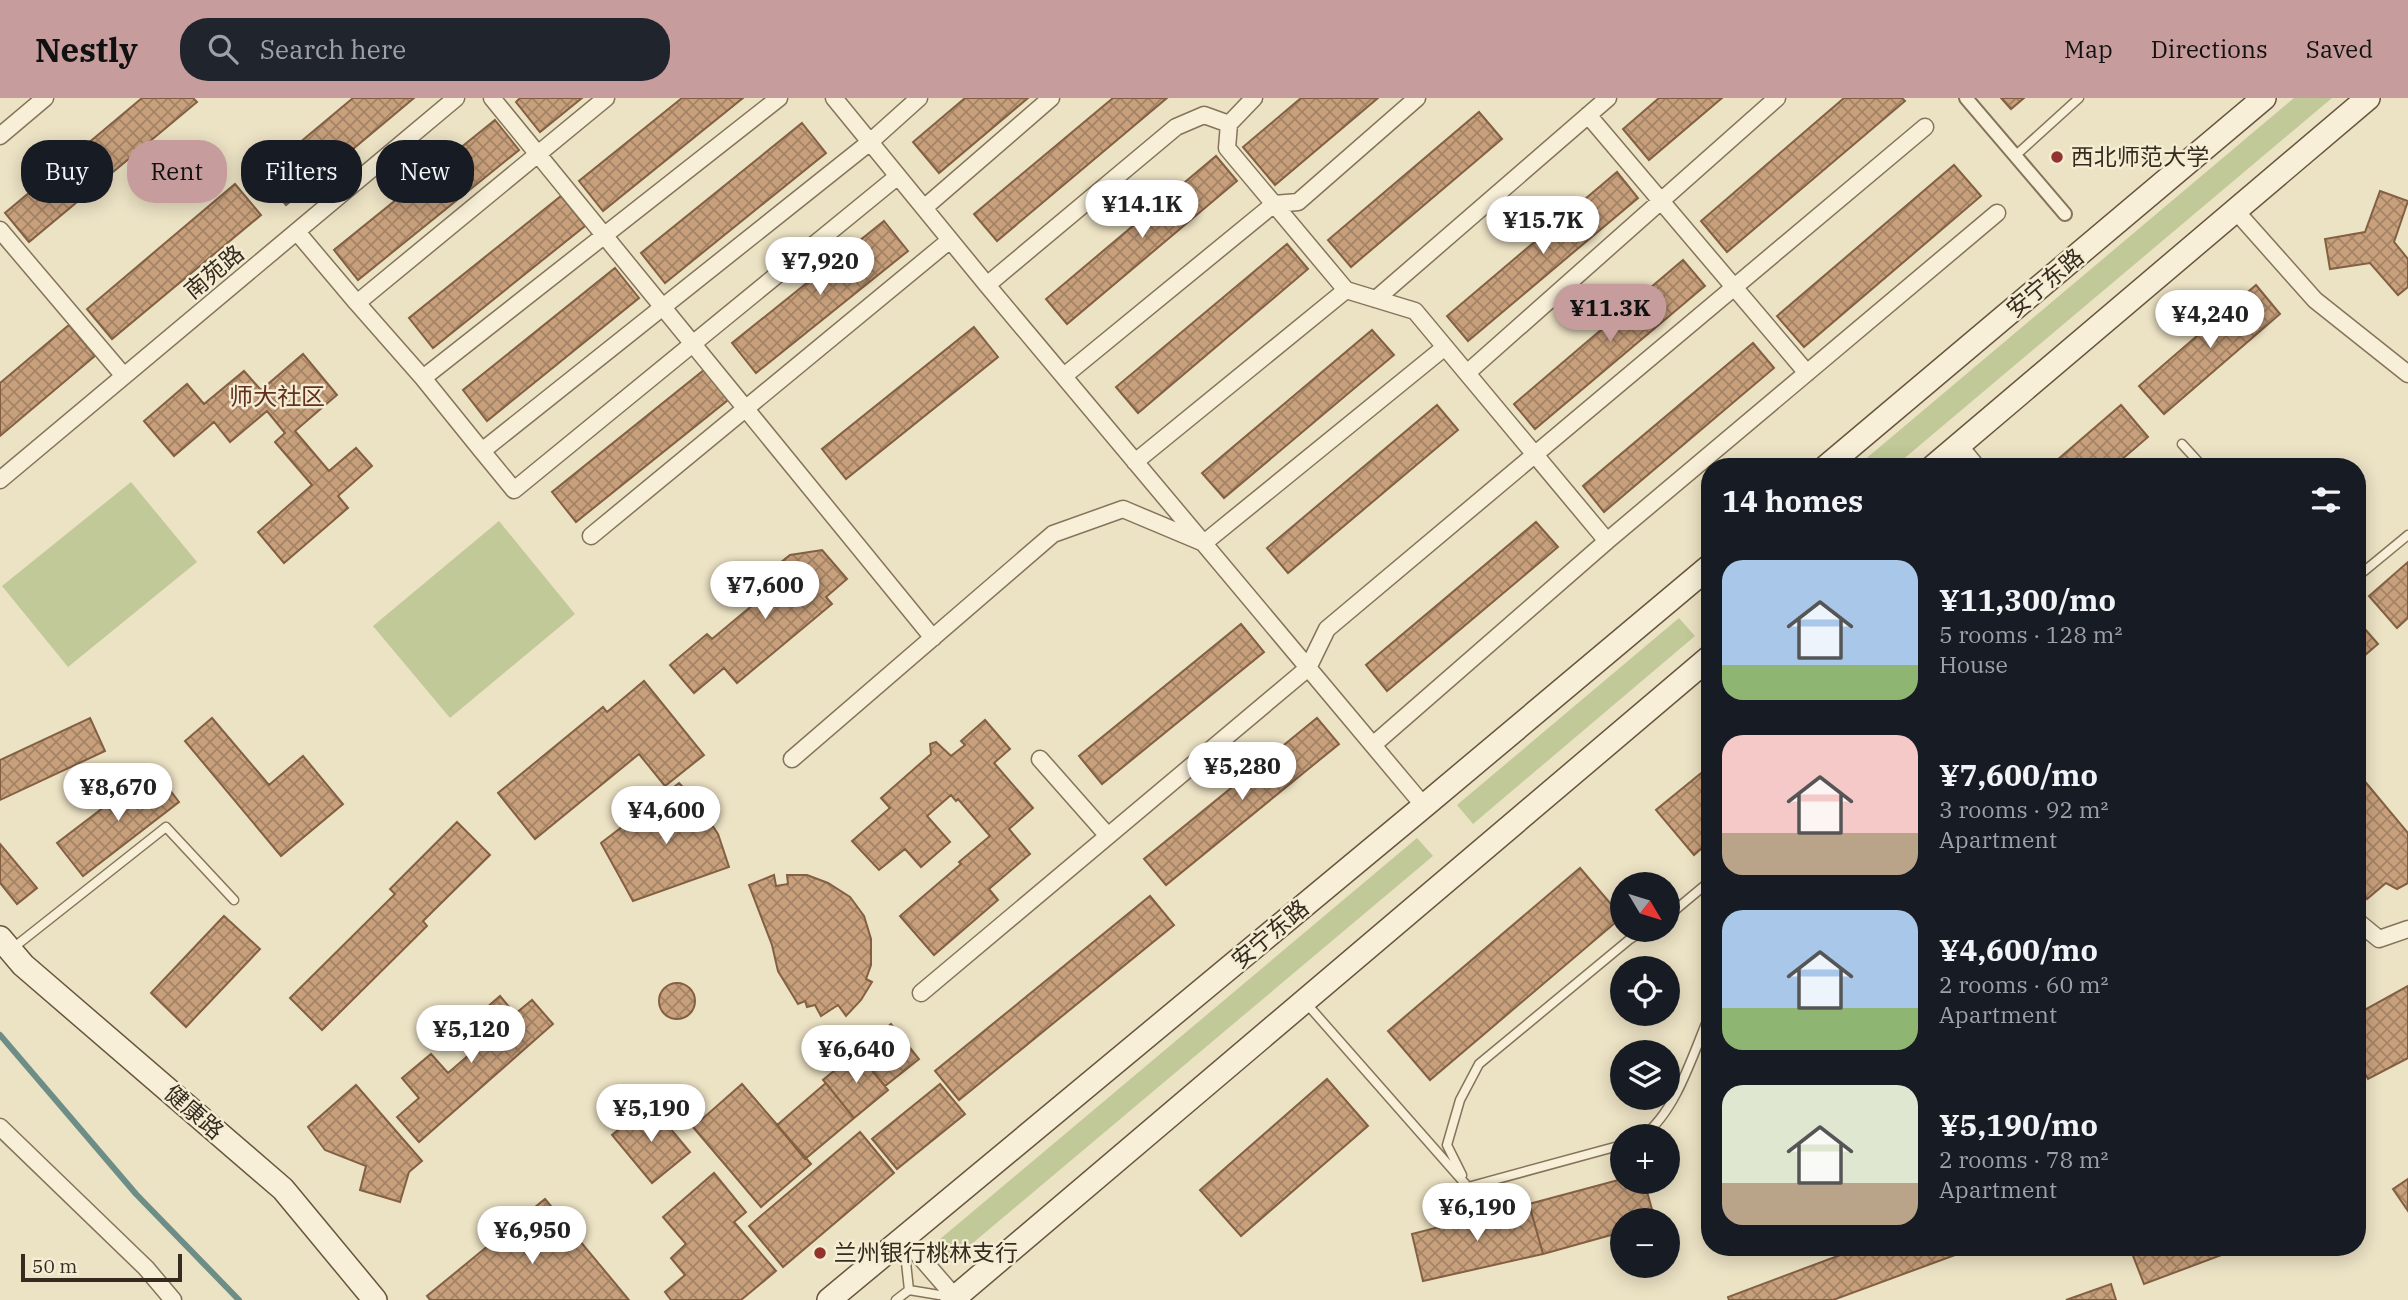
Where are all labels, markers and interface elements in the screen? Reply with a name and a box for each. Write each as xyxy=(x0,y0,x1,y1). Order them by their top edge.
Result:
search box xyxy=(180,18,670,81)
text: Nestly xyxy=(35,28,138,71)
icon: search xyxy=(204,30,242,68)
text: Search here xyxy=(260,32,406,66)
text: Map xyxy=(2064,33,2113,65)
text: Directions xyxy=(2151,33,2268,65)
text: Saved xyxy=(2306,33,2373,65)
chip: Buy xyxy=(21,140,113,203)
chip: Rent xyxy=(127,140,227,203)
chip: Filters xyxy=(241,140,362,203)
chip: New xyxy=(376,140,474,203)
place label: 西北师范大学 xyxy=(2071,141,2209,171)
marker: 西北师范大学 xyxy=(2049,149,2065,165)
pin: ¥14.1K xyxy=(1085,180,1199,240)
text: ¥14.1K xyxy=(1101,188,1183,218)
pin: ¥15.7K xyxy=(1486,197,1600,256)
text: ¥15.7K xyxy=(1502,204,1584,234)
street label: 南苑路 xyxy=(177,238,249,305)
pin: ¥7,920 xyxy=(763,238,877,297)
street label: 安宁东路 xyxy=(1999,241,2089,323)
text: ¥7,920 xyxy=(781,245,859,275)
pin: ¥11.3K xyxy=(1553,285,1667,344)
pin: ¥4,240 xyxy=(2153,290,2267,350)
text: ¥11.3K xyxy=(1569,292,1651,322)
text: ¥4,240 xyxy=(2171,298,2249,328)
district label: 师大社区 xyxy=(229,380,325,412)
text: 14 homes xyxy=(1722,481,1863,520)
icon: filters xyxy=(2307,481,2345,519)
pin: ¥7,600 xyxy=(708,561,822,621)
text: ¥7,600 xyxy=(726,569,804,599)
text: ¥11,300/mo xyxy=(1939,580,2116,619)
icon: home xyxy=(1778,588,1862,672)
text: 5 rooms · 128 m² xyxy=(1939,619,2122,649)
text: House xyxy=(1939,649,2008,679)
pin: ¥5,280 xyxy=(1185,742,1299,802)
text: ¥5,280 xyxy=(1203,750,1281,780)
text: ¥7,600/mo xyxy=(1939,755,2098,794)
icon: home xyxy=(1778,763,1862,847)
pin: ¥8,670 xyxy=(61,764,175,823)
text: ¥8,670 xyxy=(79,771,157,801)
pin: ¥4,600 xyxy=(609,786,723,846)
text: ¥4,600 xyxy=(627,794,705,824)
text: 3 rooms · 92 m² xyxy=(1939,794,2109,824)
text: Apartment xyxy=(1939,824,2057,854)
north arrow xyxy=(1610,872,1680,942)
map controls xyxy=(1610,872,1680,1278)
street label: 安宁东路 xyxy=(1224,892,1314,974)
text: ¥4,600/mo xyxy=(1939,930,2098,969)
icon: home xyxy=(1778,938,1862,1022)
button: locate xyxy=(1610,956,1680,1026)
text: 2 rooms · 60 m² xyxy=(1939,969,2109,999)
text: Apartment xyxy=(1939,999,2057,1029)
pin: ¥5,120 xyxy=(414,1006,528,1065)
text: ¥5,120 xyxy=(432,1013,510,1043)
pin: ¥6,640 xyxy=(799,1026,913,1085)
text: ¥6,640 xyxy=(817,1033,895,1063)
button: layers xyxy=(1610,1040,1680,1110)
street label: 健康路 xyxy=(159,1077,231,1145)
pin: ¥5,190 xyxy=(594,1084,708,1144)
text: ¥5,190 xyxy=(612,1092,690,1122)
text: ¥5,190/mo xyxy=(1939,1105,2098,1144)
icon: home xyxy=(1778,1113,1862,1197)
button: + xyxy=(1610,1124,1680,1194)
text: 2 rooms · 78 m² xyxy=(1939,1144,2109,1174)
text: Apartment xyxy=(1939,1174,2057,1204)
pin: ¥6,190 xyxy=(1420,1184,1534,1243)
text: ¥6,190 xyxy=(1438,1191,1516,1221)
pin: ¥6,950 xyxy=(475,1206,589,1266)
button: − xyxy=(1610,1208,1680,1278)
text: ¥6,950 xyxy=(493,1214,571,1244)
place label: 兰州银行桃林支行 xyxy=(834,1237,1018,1267)
marker: 兰州银行桃林支行 xyxy=(812,1245,828,1261)
scale bar xyxy=(21,1251,182,1283)
text: 50 m xyxy=(32,1254,77,1278)

